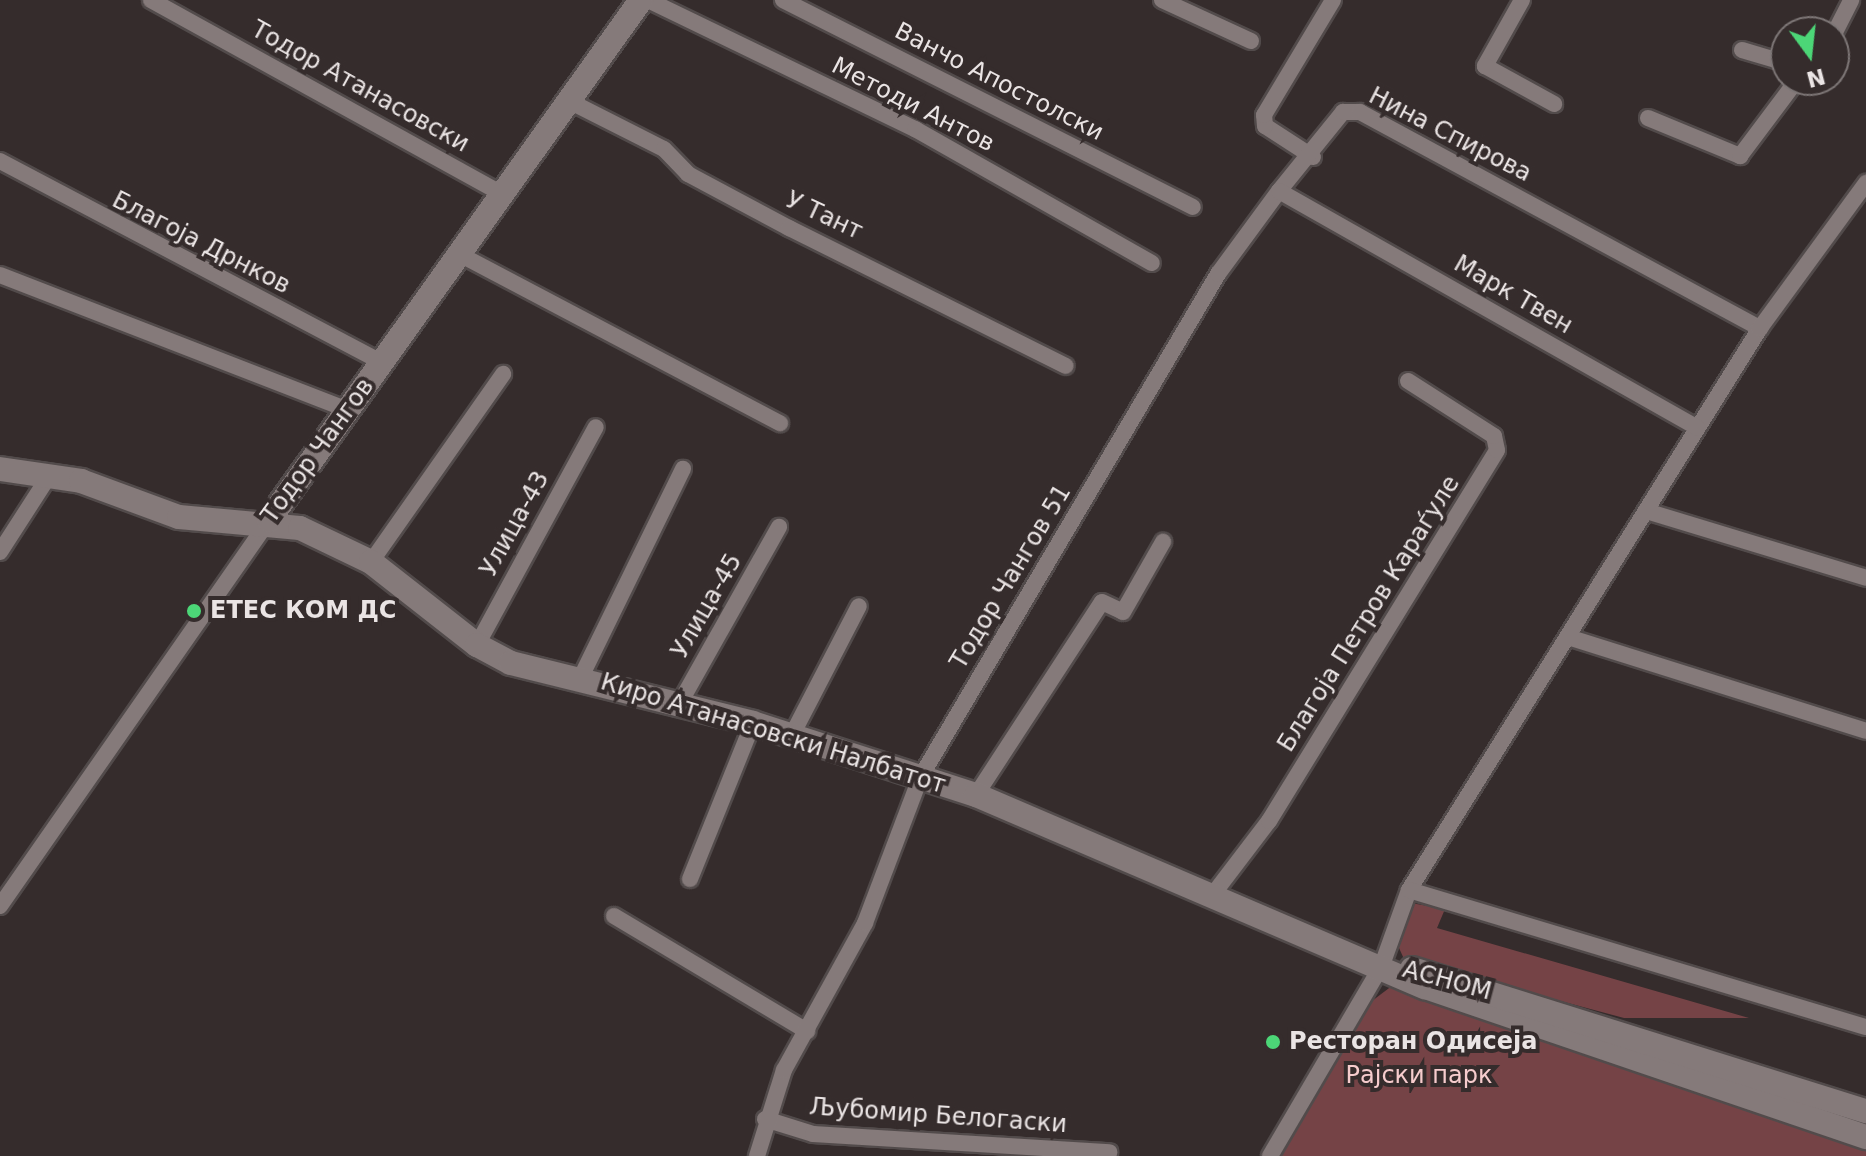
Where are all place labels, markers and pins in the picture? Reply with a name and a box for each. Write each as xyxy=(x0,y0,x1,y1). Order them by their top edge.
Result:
place label: ЕТЕС КОМ ДС xyxy=(210,597,396,625)
marker: ЕТЕС КОМ ДС xyxy=(185,602,203,620)
place label: Ресторан Одисеја xyxy=(1289,1028,1537,1056)
marker: Ресторан Одисеја xyxy=(1264,1033,1282,1051)

